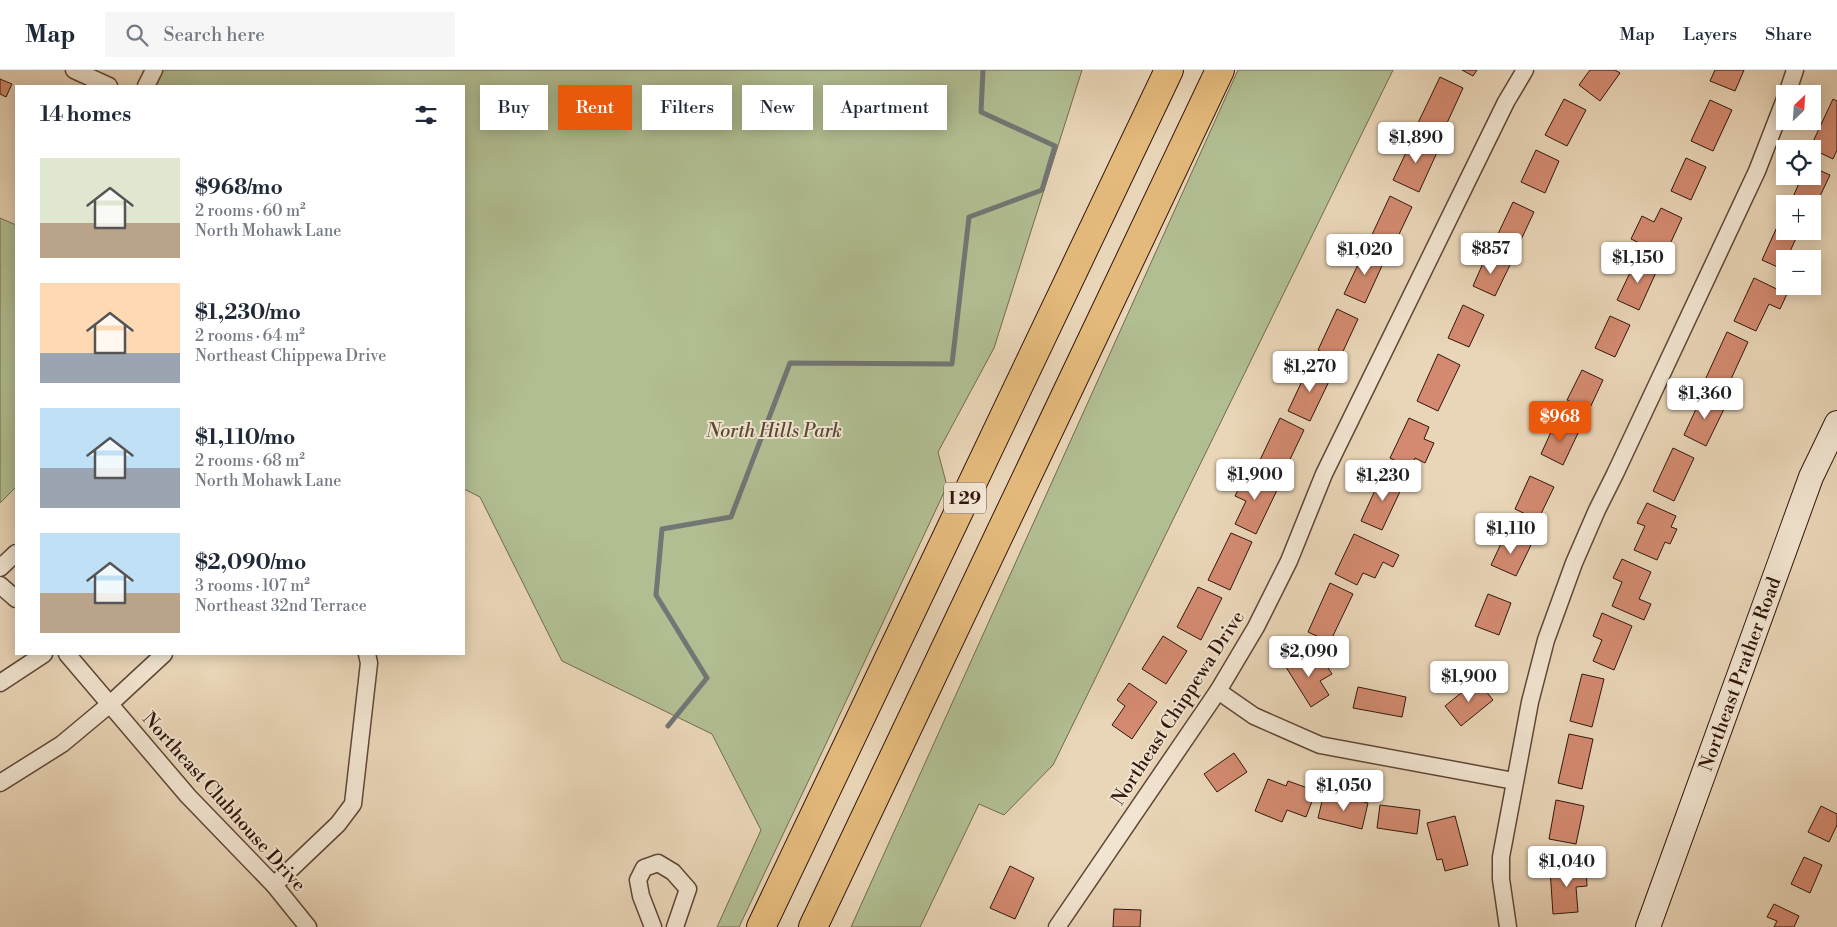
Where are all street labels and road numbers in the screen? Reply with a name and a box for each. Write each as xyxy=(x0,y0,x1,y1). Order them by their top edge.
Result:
road number: I 29 xyxy=(944,482,986,513)
street label: Northeast Prather Road xyxy=(1694,574,1786,774)
street label: Northeast Chippewa Drive xyxy=(1106,606,1250,810)
street label: Northeast Clubhouse Drive xyxy=(137,707,311,897)

